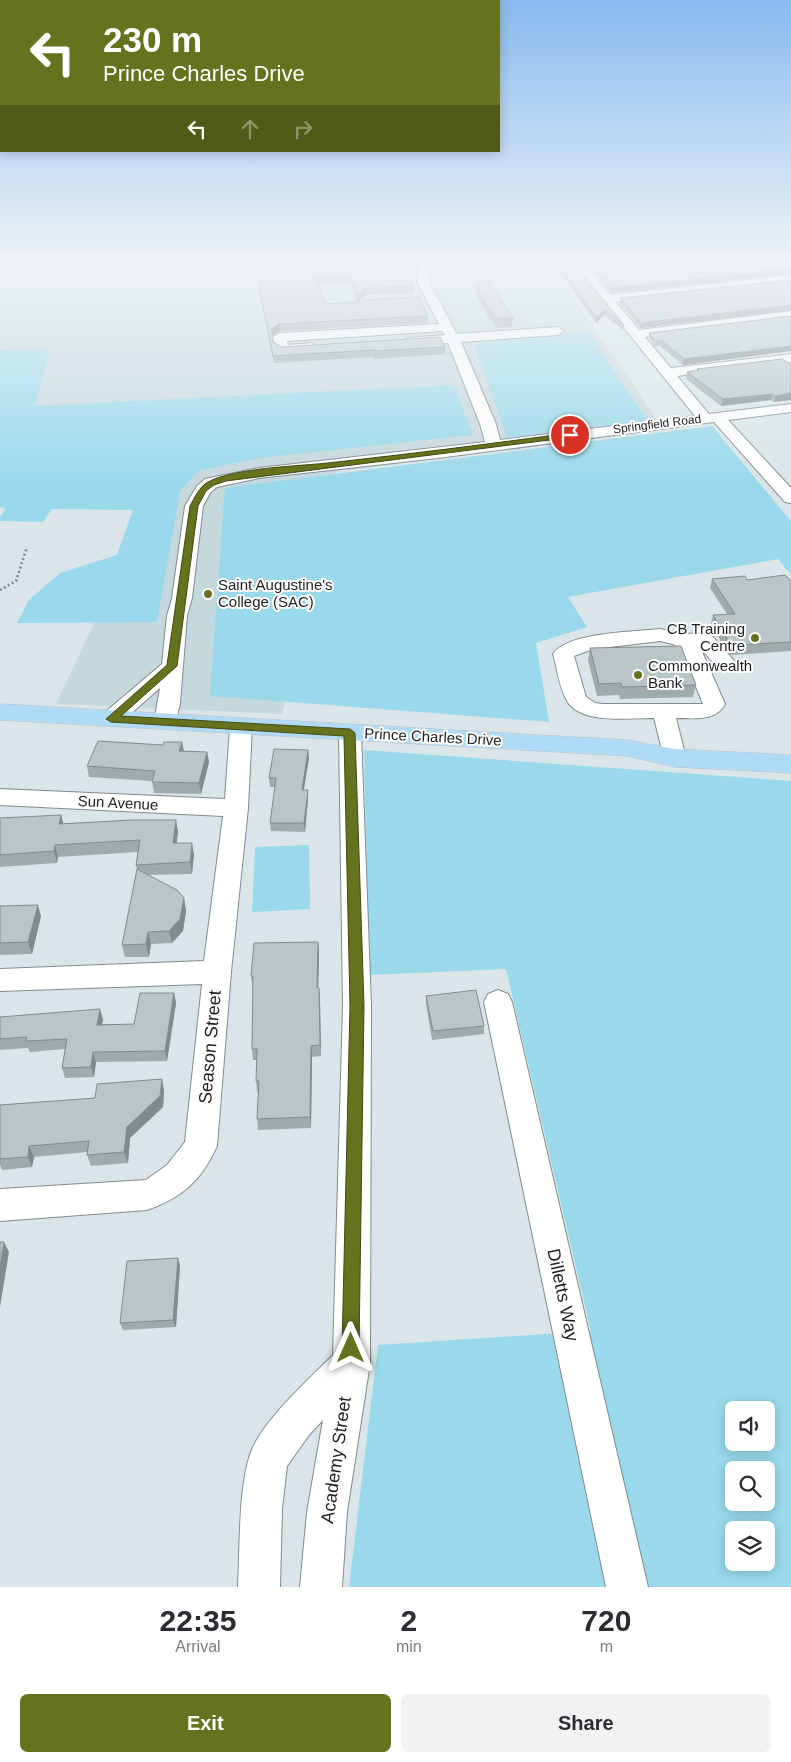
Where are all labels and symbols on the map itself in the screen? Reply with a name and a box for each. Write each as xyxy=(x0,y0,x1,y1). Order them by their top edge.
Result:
street label: Springfield Road xyxy=(612,412,702,436)
pin xyxy=(549,414,591,456)
place label: Saint Augustine's College (SAC) xyxy=(218,576,333,610)
marker: Saint Augustine's College (SAC) xyxy=(202,588,214,600)
place label: CB Training Centre xyxy=(667,620,745,654)
marker: CB Training Centre xyxy=(749,632,761,644)
place label: Commonwealth Bank xyxy=(648,657,752,691)
marker: Commonwealth Bank xyxy=(632,669,644,681)
street label: Prince Charles Drive xyxy=(364,724,502,749)
street label: Sun Avenue xyxy=(77,792,159,813)
street label: Season Street xyxy=(195,989,225,1105)
street label: Dilletts Way xyxy=(543,1247,583,1343)
position arrow xyxy=(324,1321,376,1373)
street label: Academy Street xyxy=(317,1395,355,1525)

